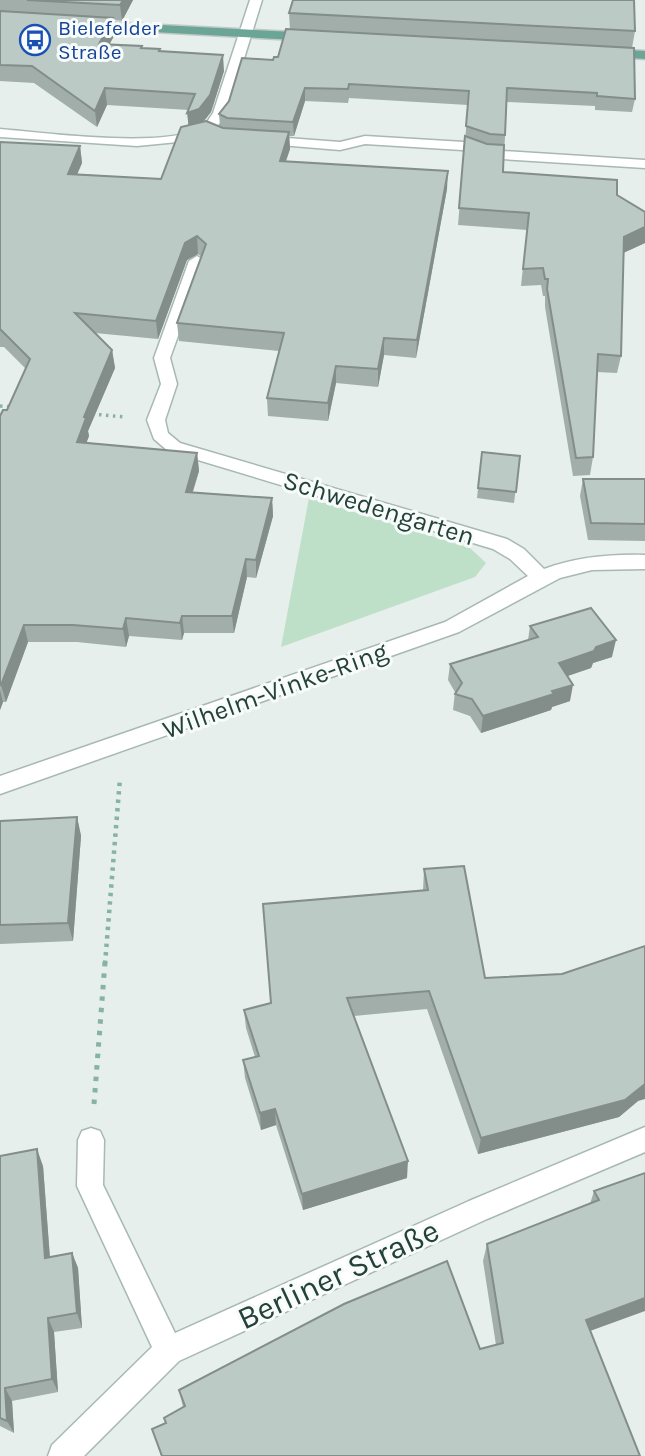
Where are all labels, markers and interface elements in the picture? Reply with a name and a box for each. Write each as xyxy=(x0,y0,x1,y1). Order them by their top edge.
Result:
place label: Bielefelder Straße xyxy=(58,16,160,64)
bus stop icon: Bielefelder Straße xyxy=(18,23,52,57)
street label: Schwedengarten xyxy=(279,465,478,552)
street label: Wilhelm-Vinke-Ring xyxy=(158,635,392,746)
street label: Berliner Straße xyxy=(232,1212,445,1337)

